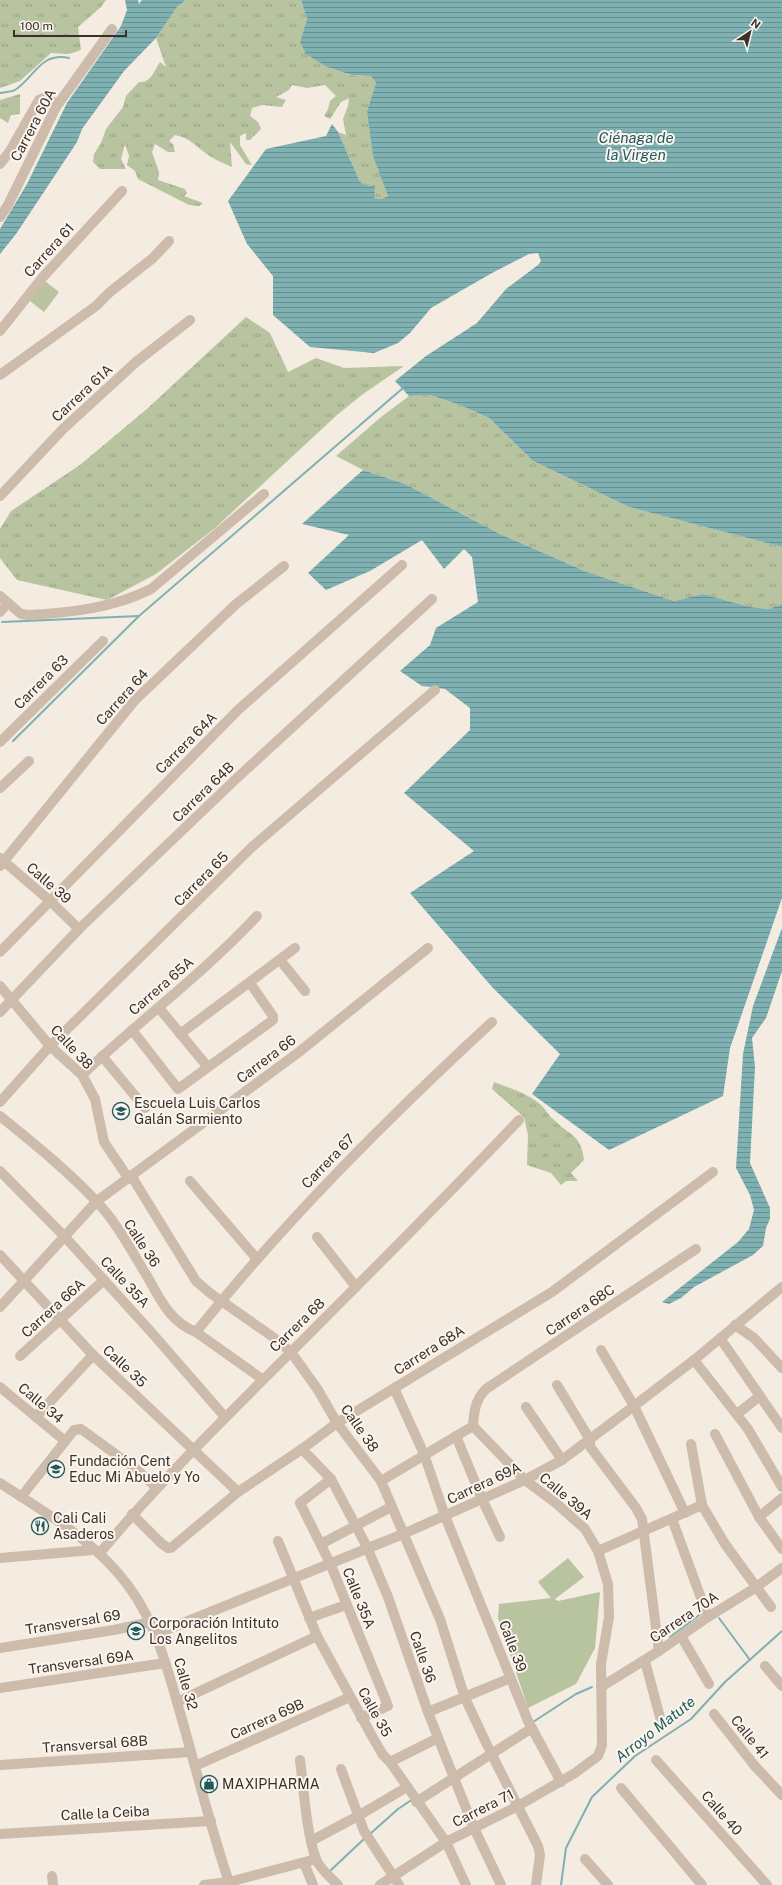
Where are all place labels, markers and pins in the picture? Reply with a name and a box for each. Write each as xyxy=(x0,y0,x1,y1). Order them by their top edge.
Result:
place label: Escuela Luis Carlos Galán Sarmiento xyxy=(134,1095,260,1127)
school or university icon: Escuela Luis Carlos Galán Sarmiento xyxy=(111,1101,131,1121)
place label: Fundación Cent Educ Mi Abuelo y Yo xyxy=(69,1453,200,1485)
school or university icon: Fundación Cent Educ Mi Abuelo y Yo xyxy=(46,1459,66,1479)
place label: Cali Cali Asaderos xyxy=(53,1510,114,1542)
restaurant icon: Cali Cali Asaderos xyxy=(30,1516,50,1536)
place label: Corporación Intituto Los Angelitos xyxy=(149,1615,279,1647)
school or university icon: Corporación Intituto Los Angelitos xyxy=(126,1621,146,1641)
shop icon: MAXIPHARMA xyxy=(199,1774,219,1794)
place label: MAXIPHARMA xyxy=(222,1776,320,1792)

